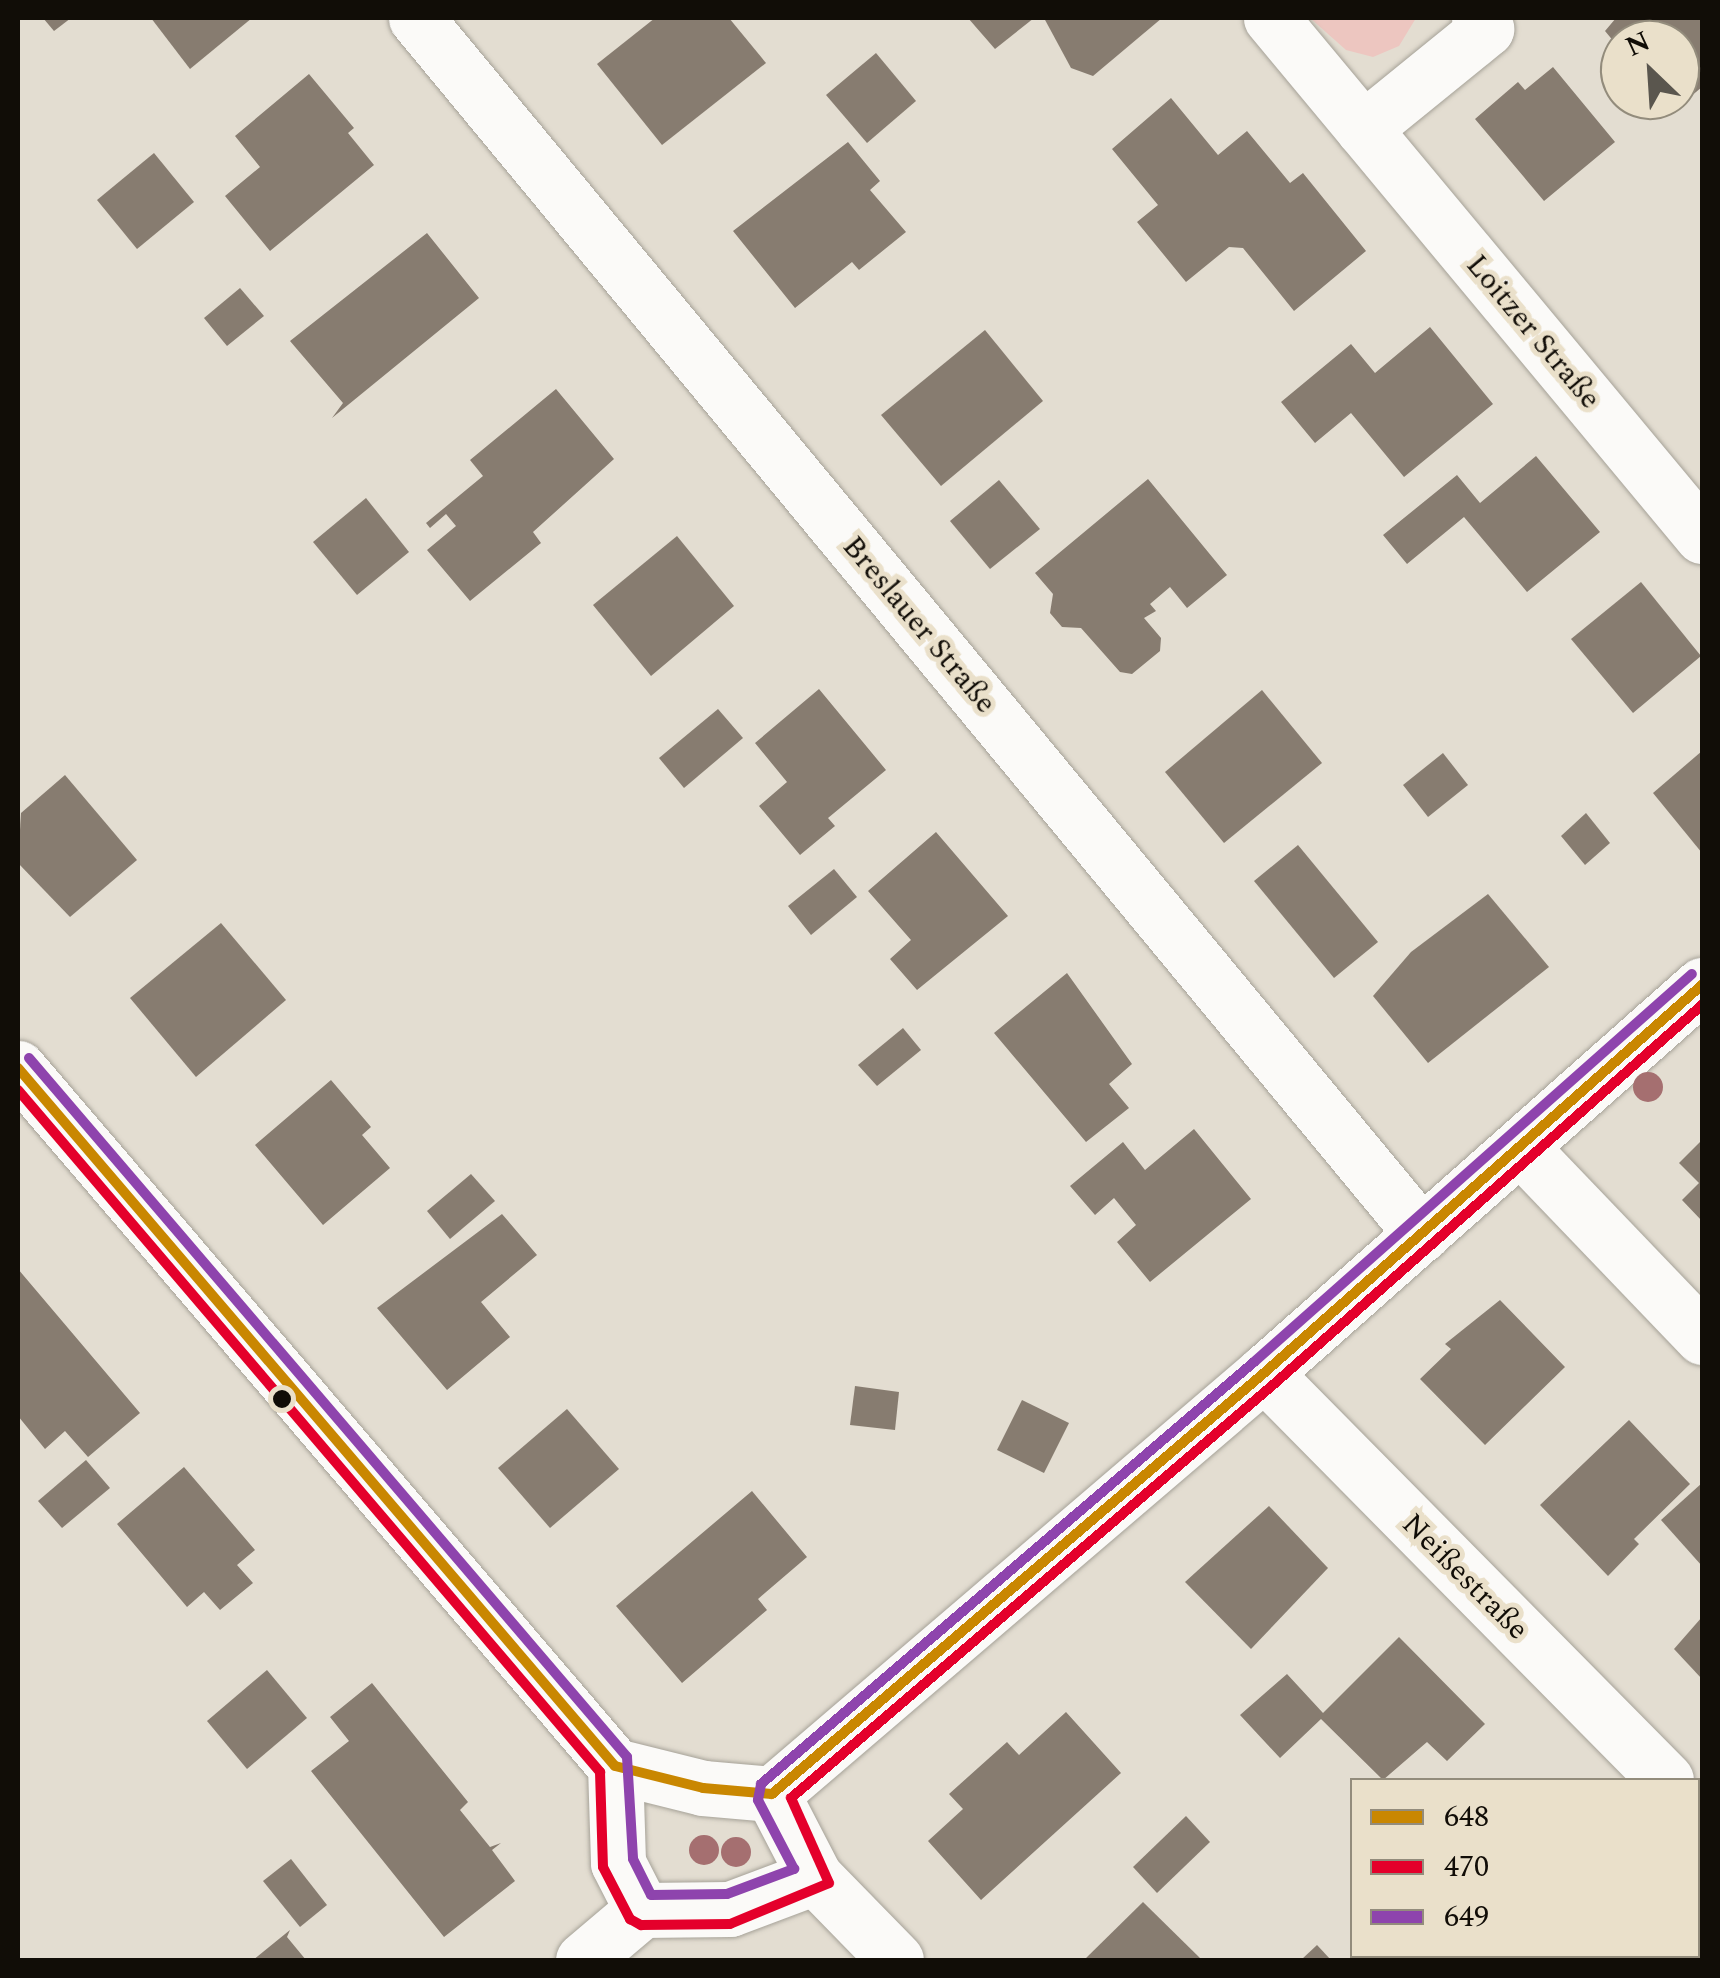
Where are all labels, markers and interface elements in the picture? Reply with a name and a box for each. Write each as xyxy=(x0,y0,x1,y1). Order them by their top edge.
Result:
north arrow xyxy=(1600,20,1700,120)
text: N xyxy=(1619,20,1657,68)
street label: Loitzer Straße xyxy=(1458,248,1608,416)
street label: Breslauer Straße xyxy=(834,529,1004,721)
unlabelled marker xyxy=(272,1389,292,1409)
street label: Neißestraße xyxy=(1394,1506,1536,1648)
legend xyxy=(1350,1778,1700,1958)
text: 648 xyxy=(1444,1794,1489,1840)
text: 470 xyxy=(1444,1844,1489,1890)
text: 649 xyxy=(1444,1894,1489,1940)

